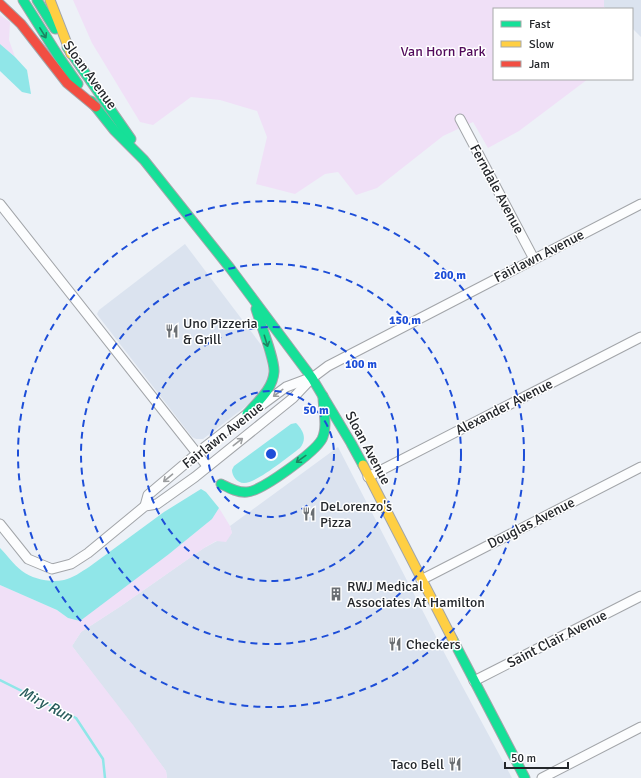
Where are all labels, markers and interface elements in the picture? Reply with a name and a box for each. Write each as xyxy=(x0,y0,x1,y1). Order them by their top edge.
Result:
legend xyxy=(493,8,633,80)
text: Fast xyxy=(529,17,550,32)
one-way arrow xyxy=(40,27,48,39)
street label: Sloan Avenue xyxy=(59,37,121,113)
text: Slow xyxy=(529,37,554,52)
park label: Van Horn Park xyxy=(401,43,485,60)
text: Jam xyxy=(529,57,550,72)
street label: Ferndale Avenue xyxy=(466,141,528,237)
street label: Fairlawn Avenue xyxy=(491,226,587,286)
text: 200 m xyxy=(434,268,466,283)
text: 150 m xyxy=(389,313,421,328)
place label: Uno Pizzeria & Grill xyxy=(183,315,258,348)
restaurant icon: Uno Pizzeria & Grill xyxy=(164,323,180,339)
one-way arrow xyxy=(263,335,270,348)
text: 100 m xyxy=(345,357,377,372)
street label: Alexander Avenue xyxy=(452,375,556,439)
one-way arrow xyxy=(273,389,284,397)
street label: Fairlawn Avenue xyxy=(179,398,267,472)
text: 50 m xyxy=(303,403,329,418)
street label: Sloan Avenue xyxy=(342,408,394,488)
one-way arrow xyxy=(232,437,243,446)
centre of rings xyxy=(264,447,278,461)
one-way arrow xyxy=(296,455,307,463)
one-way arrow xyxy=(163,473,174,482)
street label: Douglas Avenue xyxy=(485,494,577,552)
place label: DeLorenzo's Pizza xyxy=(320,498,392,531)
restaurant icon: DeLorenzo's Pizza xyxy=(301,506,317,522)
place label: RWJ Medical Associates At Hamilton xyxy=(347,578,485,611)
building icon: RWJ Medical Associates At Hamilton xyxy=(328,586,344,602)
street label: Saint Clair Avenue xyxy=(504,606,610,672)
restaurant icon: Checkers xyxy=(387,636,403,652)
place label: Checkers xyxy=(406,636,461,653)
water label: Miry Run xyxy=(16,683,76,726)
scale bar xyxy=(505,744,568,770)
text: 50 m xyxy=(511,751,536,766)
place label: Taco Bell xyxy=(391,756,444,773)
restaurant icon: Taco Bell xyxy=(447,756,463,772)

